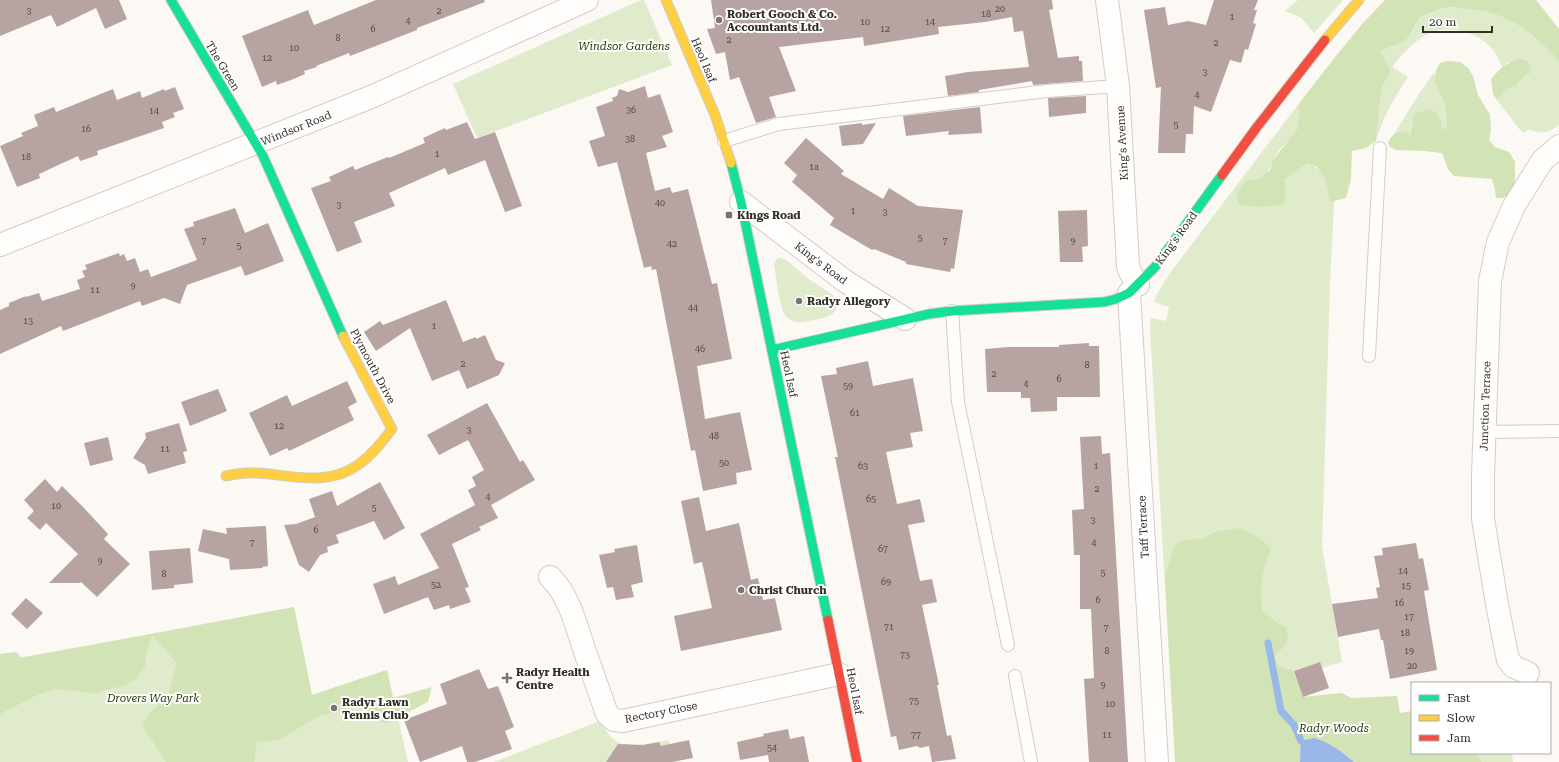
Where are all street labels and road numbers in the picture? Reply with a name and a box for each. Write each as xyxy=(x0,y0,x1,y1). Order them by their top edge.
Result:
street label: Heol Isaf xyxy=(688,36,719,85)
street label: The Green xyxy=(203,39,242,93)
street label: King's Avenue xyxy=(1114,105,1131,181)
street label: Windsor Road xyxy=(259,108,333,149)
street label: King's Road xyxy=(1153,209,1200,267)
street label: King's Road xyxy=(792,239,850,287)
street label: Plymouth Drive xyxy=(347,326,398,406)
street label: Heol Isaf xyxy=(777,349,800,399)
street label: Junction Terrace xyxy=(1477,361,1494,451)
street label: Taff Terrace xyxy=(1135,495,1152,559)
street label: Heol Isaf xyxy=(844,666,866,716)
street label: Rectory Close xyxy=(624,699,699,726)

